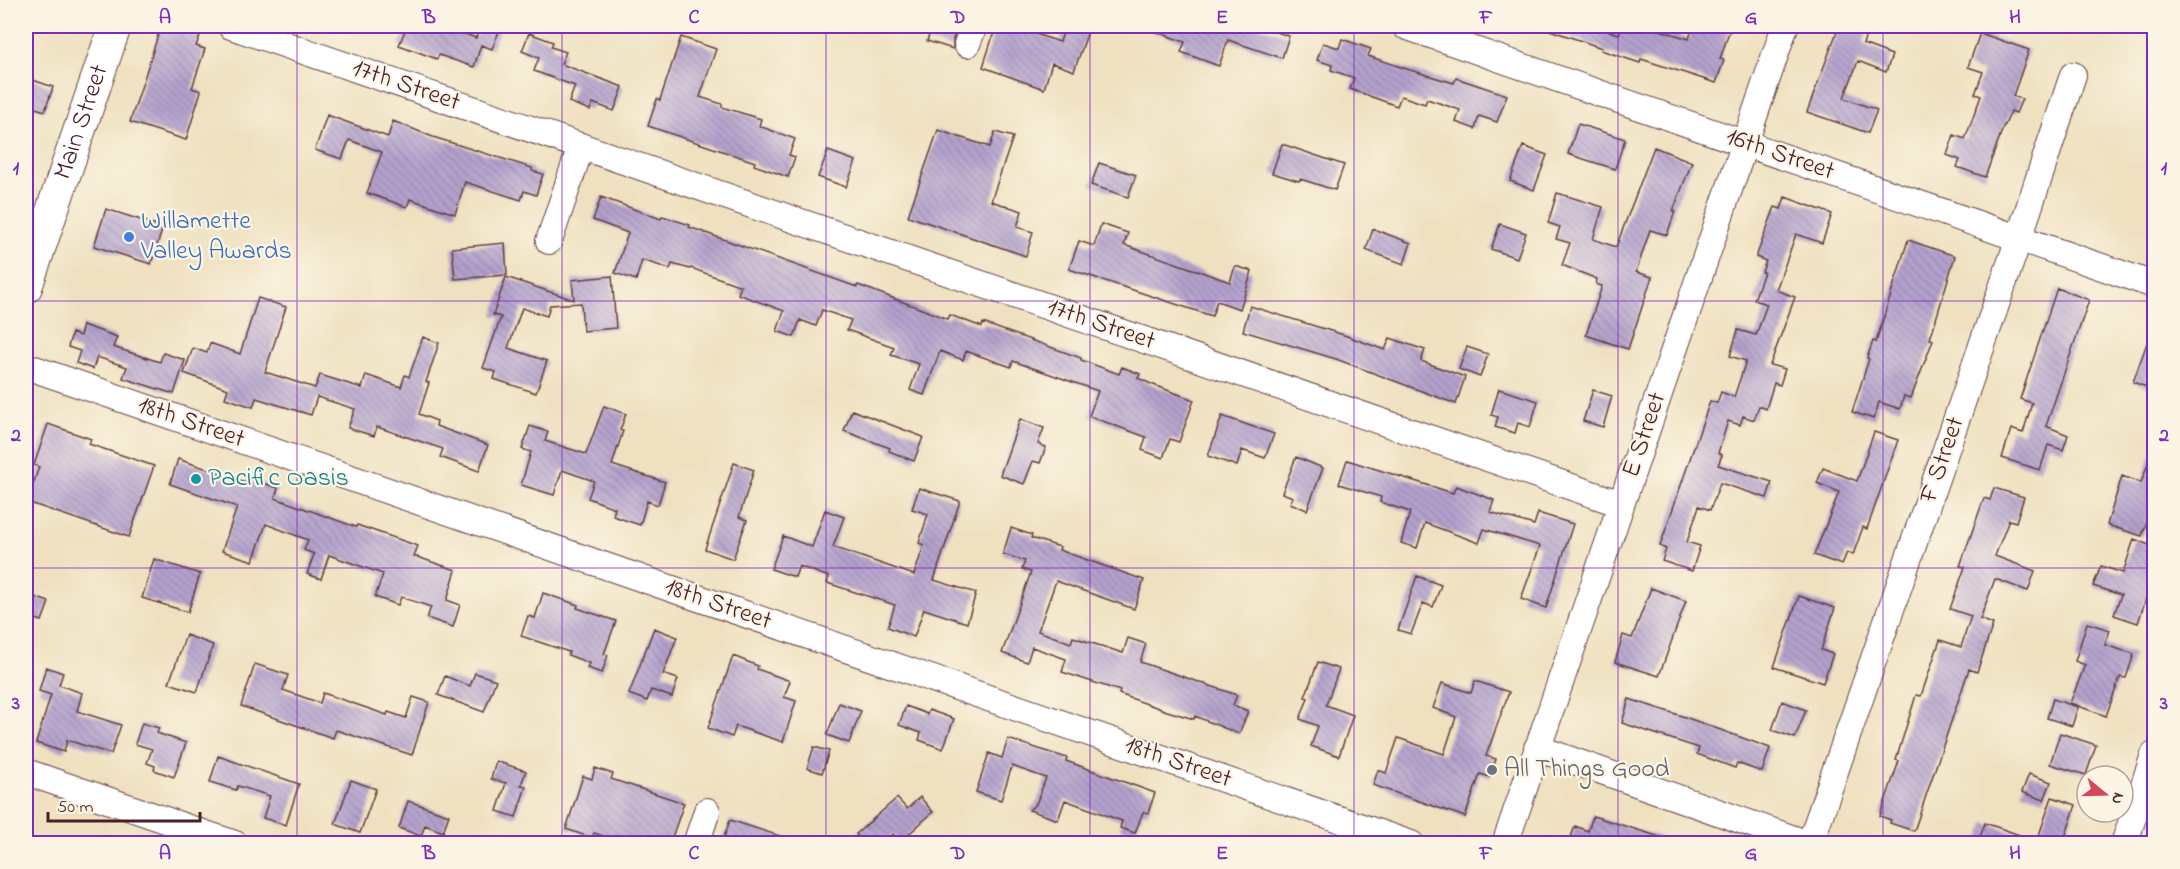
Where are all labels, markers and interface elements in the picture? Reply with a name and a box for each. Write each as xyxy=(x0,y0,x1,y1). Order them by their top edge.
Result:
text: A xyxy=(159,4,171,33)
text: B xyxy=(421,4,436,33)
text: C xyxy=(689,4,700,33)
text: D xyxy=(950,4,965,33)
text: E xyxy=(1216,4,1228,33)
text: F xyxy=(1479,4,1493,33)
text: G xyxy=(1745,4,1758,33)
text: H xyxy=(2009,4,2021,33)
street label: 17th Street xyxy=(347,50,465,122)
street label: Main Street xyxy=(45,59,119,185)
street label: 16th Street xyxy=(1720,119,1840,191)
text: 1 xyxy=(13,155,20,184)
text: 1 xyxy=(2161,155,2168,184)
place label: Willamette Valley Awards xyxy=(140,203,292,271)
marker: Willamette Valley Awards xyxy=(122,230,136,244)
street label: 17th Street xyxy=(1042,289,1160,361)
street label: 18th Street xyxy=(132,387,250,459)
street label: E Street xyxy=(1613,387,1677,483)
street label: F Street xyxy=(1910,412,1976,509)
text: 2 xyxy=(10,422,21,451)
text: 2 xyxy=(2158,422,2169,451)
place label: Pacific Oasis xyxy=(208,460,349,498)
marker: Pacific Oasis xyxy=(189,472,203,486)
street label: 18th Street xyxy=(659,569,777,641)
text: 3 xyxy=(11,690,20,719)
text: 3 xyxy=(2159,690,2168,719)
street label: 18th Street xyxy=(1119,727,1237,799)
place label: All Things Good xyxy=(1504,751,1670,789)
marker: All Things Good xyxy=(1485,763,1499,777)
north arrow xyxy=(2075,764,2135,824)
scale bar xyxy=(48,785,200,823)
text: N xyxy=(2104,789,2130,807)
text: 50 m xyxy=(57,795,94,821)
text: A xyxy=(159,840,171,869)
text: B xyxy=(421,840,436,869)
text: C xyxy=(689,840,700,869)
text: D xyxy=(950,840,965,869)
text: E xyxy=(1216,840,1228,869)
text: F xyxy=(1479,840,1493,869)
text: G xyxy=(1745,840,1758,869)
text: H xyxy=(2009,840,2021,869)

